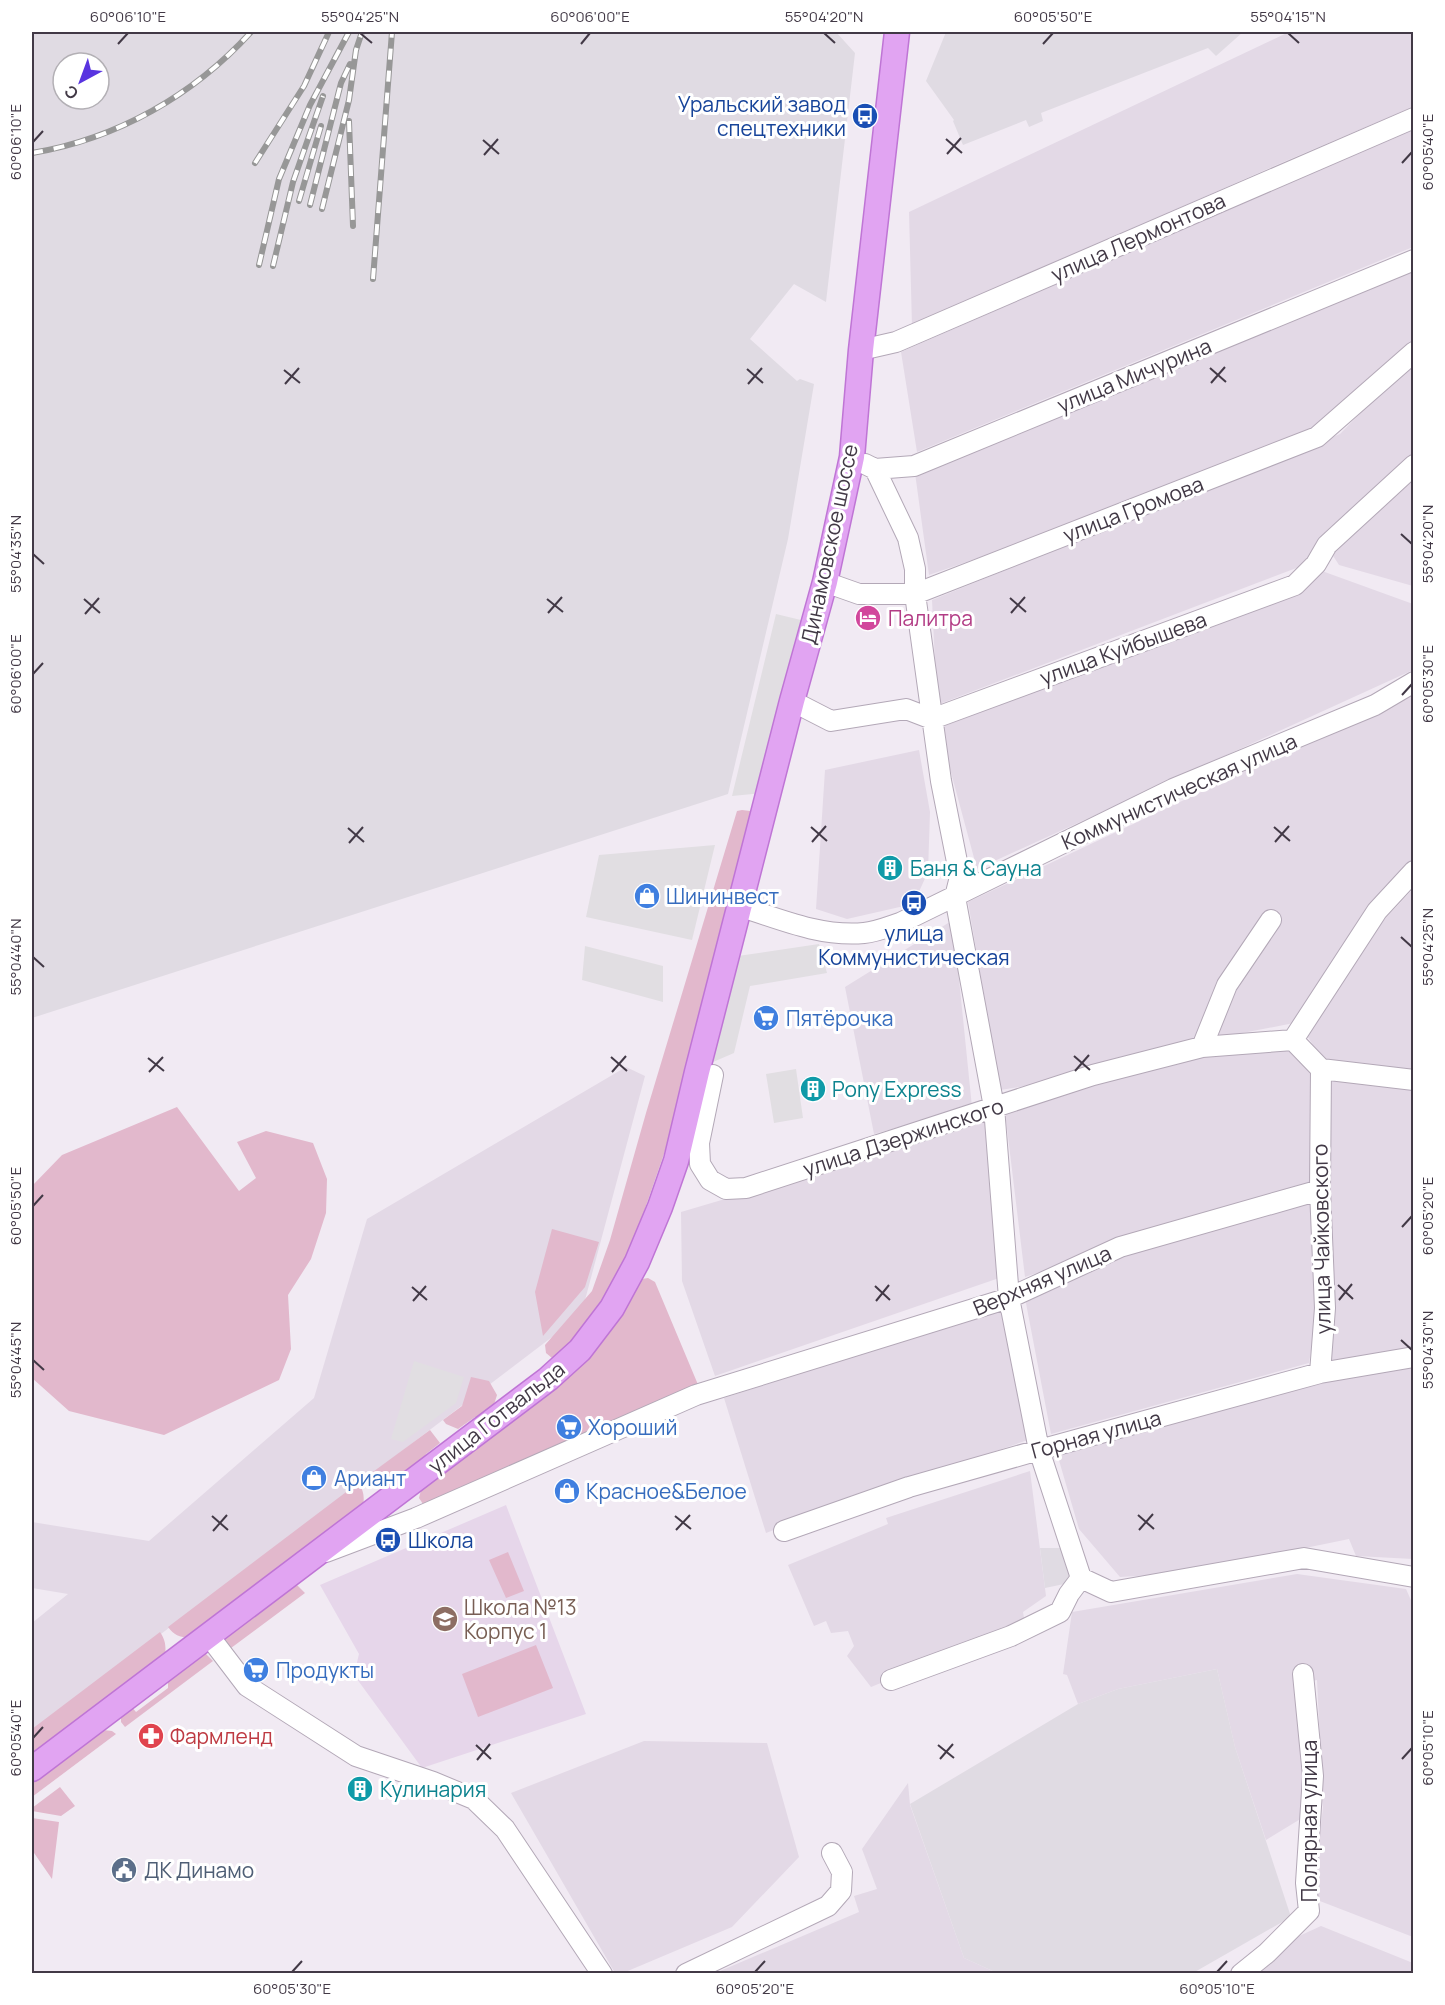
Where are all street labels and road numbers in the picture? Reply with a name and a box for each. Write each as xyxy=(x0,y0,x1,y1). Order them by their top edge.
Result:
street label: улица Лермонтова xyxy=(1046,186,1230,288)
street label: улица Мичурина xyxy=(1053,331,1215,419)
street label: Динамовское шоссе xyxy=(794,441,864,647)
street label: улица Громова xyxy=(1059,469,1207,549)
street label: улица Куйбышева xyxy=(1036,605,1210,691)
street label: Коммунистическая улица xyxy=(1057,726,1301,856)
street label: улица Дзержинского xyxy=(799,1091,1007,1183)
street label: улица Чайковского xyxy=(1305,1143,1337,1335)
street label: Верхняя улица xyxy=(969,1238,1115,1322)
street label: улица Готвальда xyxy=(422,1355,570,1479)
street label: Горная улица xyxy=(1028,1403,1164,1465)
street label: Полярная улица xyxy=(1295,1740,1323,1902)

